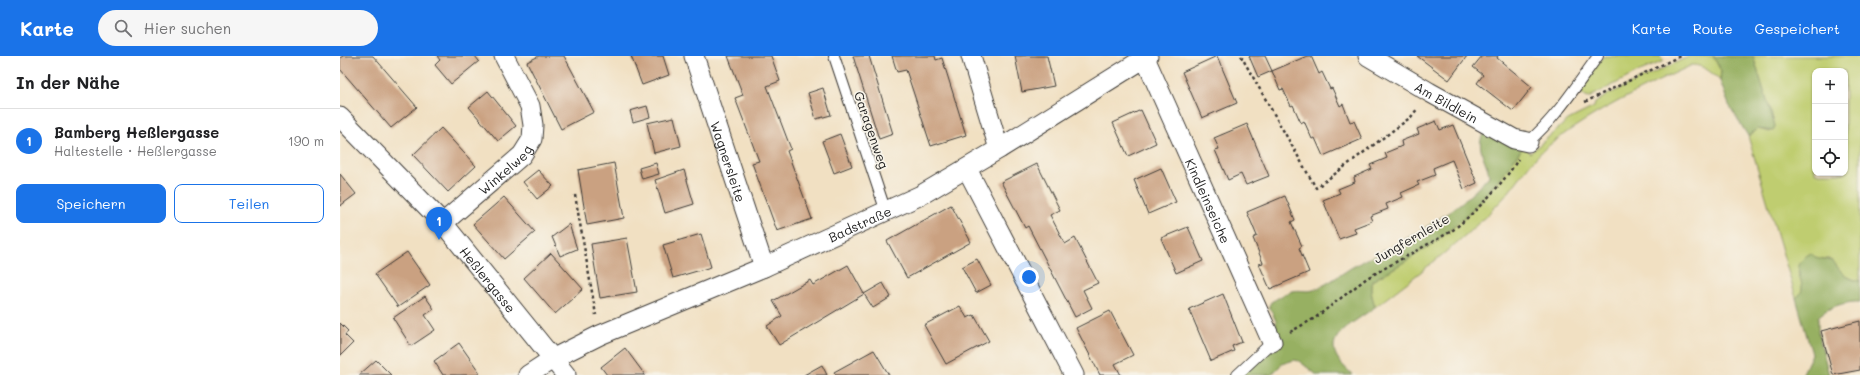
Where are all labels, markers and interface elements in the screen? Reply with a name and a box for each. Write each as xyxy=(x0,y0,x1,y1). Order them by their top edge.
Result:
search box xyxy=(98,10,378,46)
text: Karte xyxy=(20,16,74,41)
icon: search xyxy=(112,17,134,39)
text: Hier suchen xyxy=(144,18,231,38)
text: Karte xyxy=(1632,19,1671,38)
text: Route xyxy=(1693,19,1733,38)
text: Gespeichert xyxy=(1755,19,1840,38)
map controls xyxy=(1812,68,1848,176)
button: + xyxy=(1812,68,1848,104)
text: In der Nähe xyxy=(16,71,120,93)
street label: Am Bildlein xyxy=(1412,77,1481,126)
street label: Garagenweg xyxy=(851,89,893,171)
button: − xyxy=(1812,104,1848,140)
street label: Wagnersleite xyxy=(708,119,750,204)
text: Bamberg Heßlergasse xyxy=(54,122,219,142)
text: 1 xyxy=(26,132,32,149)
text: 190 m xyxy=(288,132,324,149)
button: locate xyxy=(1812,140,1848,176)
street label: Winkelweg xyxy=(474,141,535,198)
text: Haltestelle · Heßlergasse xyxy=(54,142,217,159)
street label: Kindleinseiche xyxy=(1182,155,1235,246)
button: Speichern xyxy=(16,184,166,223)
button: Teilen xyxy=(174,184,324,223)
street label: Badstraße xyxy=(825,201,894,245)
pin: 1 xyxy=(426,207,452,240)
street label: Jungfernleite xyxy=(1370,209,1452,267)
street label: Heßlergasse xyxy=(457,243,520,315)
your location xyxy=(1019,267,1039,287)

